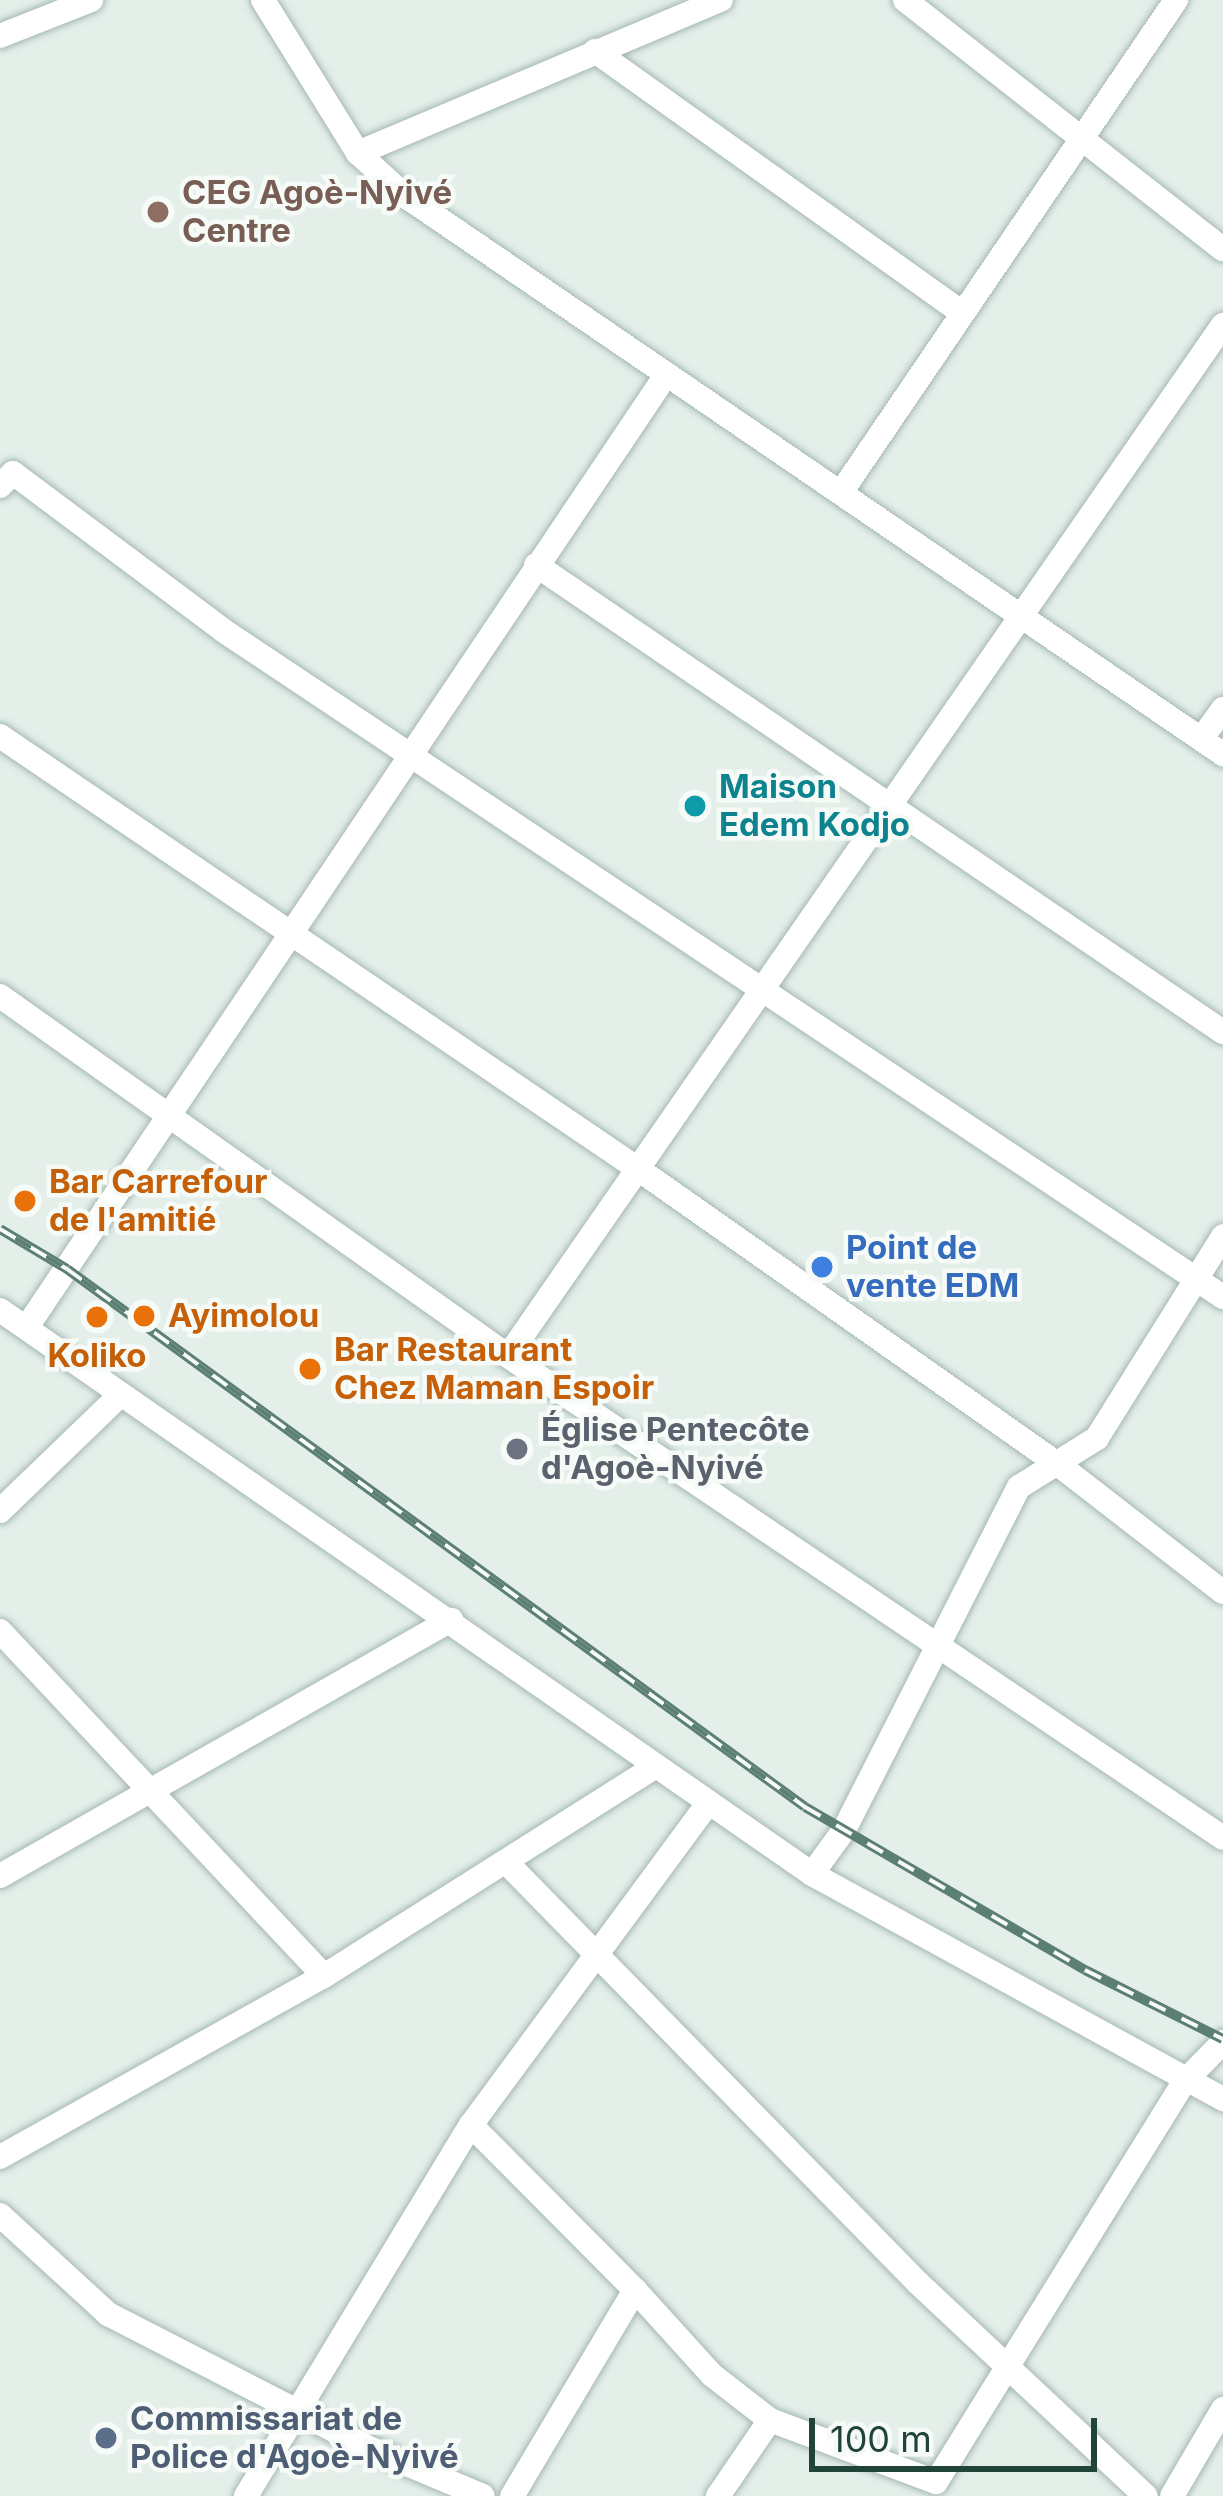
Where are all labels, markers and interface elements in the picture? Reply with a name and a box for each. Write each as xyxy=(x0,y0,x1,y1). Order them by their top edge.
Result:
place label: CEG Agoè-Nyivé Centre xyxy=(182,173,452,251)
marker: CEG Agoè-Nyivé Centre xyxy=(145,199,171,225)
place label: Maison Edem Kodjo xyxy=(719,767,910,845)
marker: Maison Edem Kodjo xyxy=(682,793,708,819)
place label: Bar Carrefour de l'amitié xyxy=(49,1162,267,1240)
marker: Bar Carrefour de l'amitié xyxy=(12,1188,38,1214)
place label: Point de vente EDM xyxy=(846,1228,1019,1306)
marker: Point de vente EDM xyxy=(809,1254,835,1280)
place label: Ayimolou xyxy=(168,1296,319,1336)
marker: Ayimolou xyxy=(131,1303,157,1329)
marker: Koliko xyxy=(84,1304,110,1330)
place label: Bar Restaurant Chez Maman Espoir xyxy=(334,1330,654,1408)
place label: Koliko xyxy=(47,1336,147,1376)
marker: Bar Restaurant Chez Maman Espoir xyxy=(297,1356,323,1382)
place label: Église Pentecôte d'Agoè-Nyivé xyxy=(541,1410,810,1488)
marker: Église Pentecôte d'Agoè-Nyivé xyxy=(504,1436,530,1462)
scale bar xyxy=(815,2394,1103,2468)
place label: Commissariat de Police d'Agoè-Nyivé xyxy=(130,2399,459,2477)
text: 100 m xyxy=(830,2417,932,2461)
marker: Commissariat de Police d'Agoè-Nyivé xyxy=(93,2425,119,2451)

